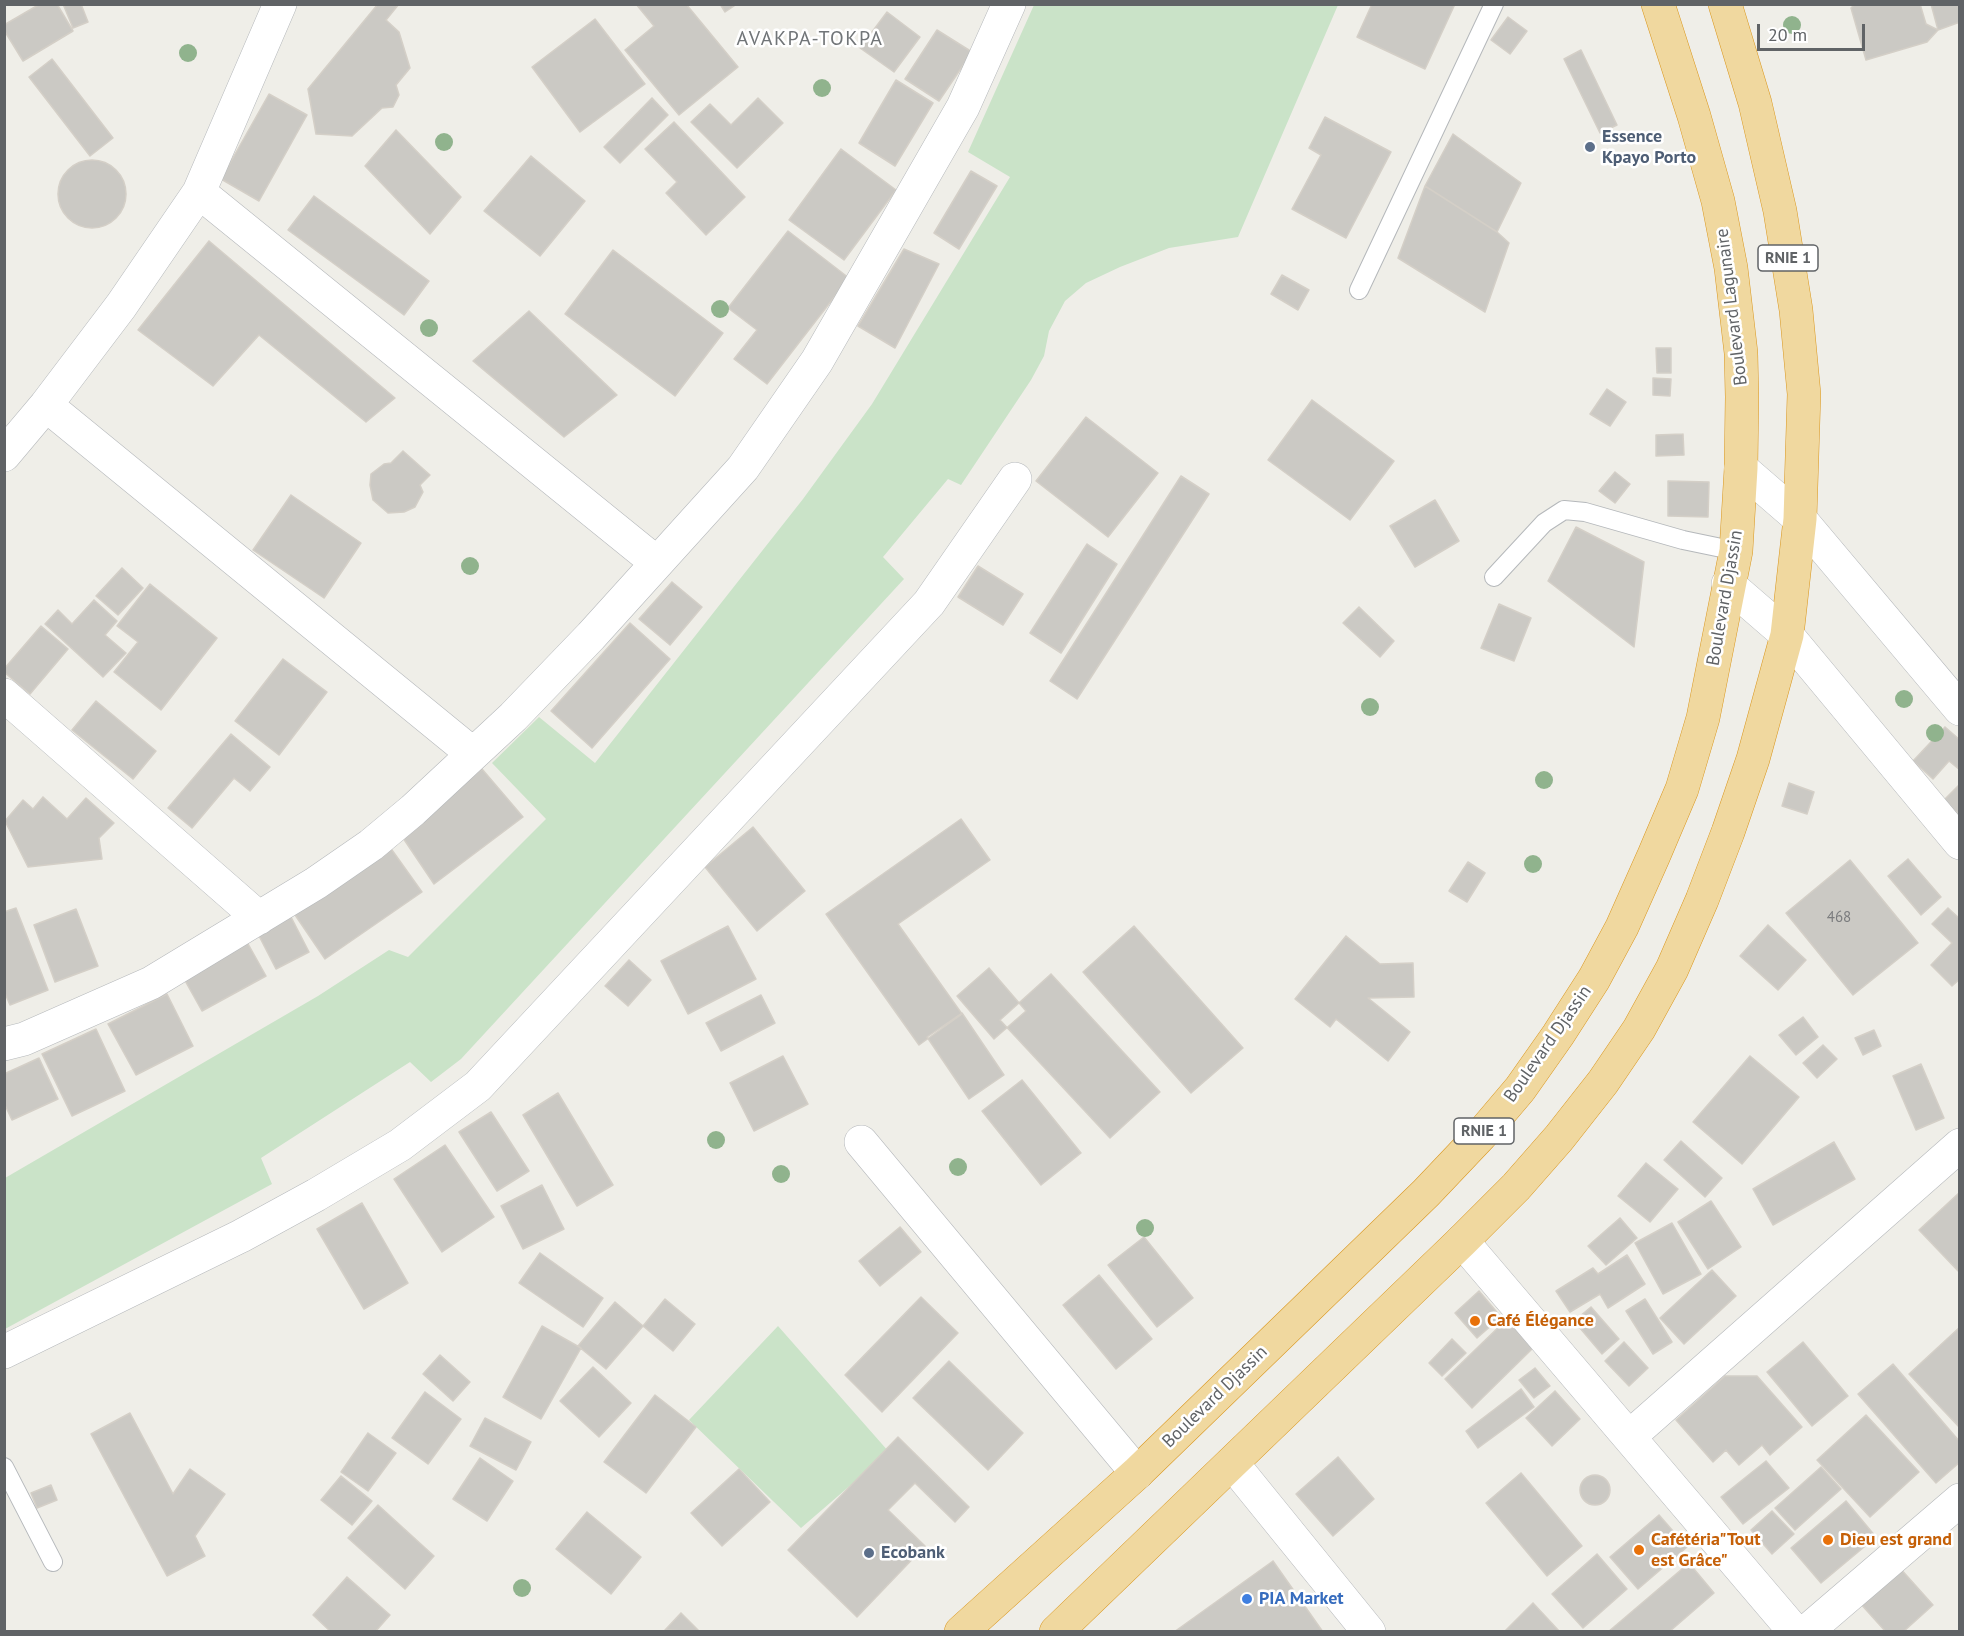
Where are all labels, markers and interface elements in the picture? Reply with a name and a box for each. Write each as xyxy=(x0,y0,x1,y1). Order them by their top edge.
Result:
scale bar xyxy=(1760,12,1868,50)
text: 20 m xyxy=(1768,23,1807,46)
district label: AVAKPA-TOKPA xyxy=(736,27,884,51)
place label: Essence Kpayo Porto xyxy=(1602,126,1696,168)
marker: Essence Kpayo Porto xyxy=(1583,140,1597,154)
street label: Boulevard Lagunaire xyxy=(1712,227,1752,387)
road number: RNIE 1 xyxy=(1758,245,1818,271)
street label: Boulevard Djassin xyxy=(1702,528,1748,668)
house number: 468 xyxy=(1827,909,1851,927)
street label: Boulevard Djassin xyxy=(1500,982,1596,1106)
road number: RNIE 1 xyxy=(1454,1118,1514,1144)
place label: Café Élégance xyxy=(1487,1310,1594,1332)
marker: Café Élégance xyxy=(1468,1314,1482,1328)
street label: Boulevard Djassin xyxy=(1158,1342,1272,1452)
place label: Cafétéria"Tout est Grâce" xyxy=(1651,1529,1760,1572)
place label: Dieu est grand xyxy=(1840,1529,1952,1551)
marker: Dieu est grand xyxy=(1821,1533,1835,1547)
place label: Ecobank xyxy=(881,1542,945,1564)
marker: Cafétéria"Tout est Grâce" xyxy=(1632,1543,1646,1557)
marker: Ecobank xyxy=(862,1546,876,1560)
place label: PIA Market xyxy=(1259,1588,1344,1610)
marker: PIA Market xyxy=(1240,1592,1254,1606)

